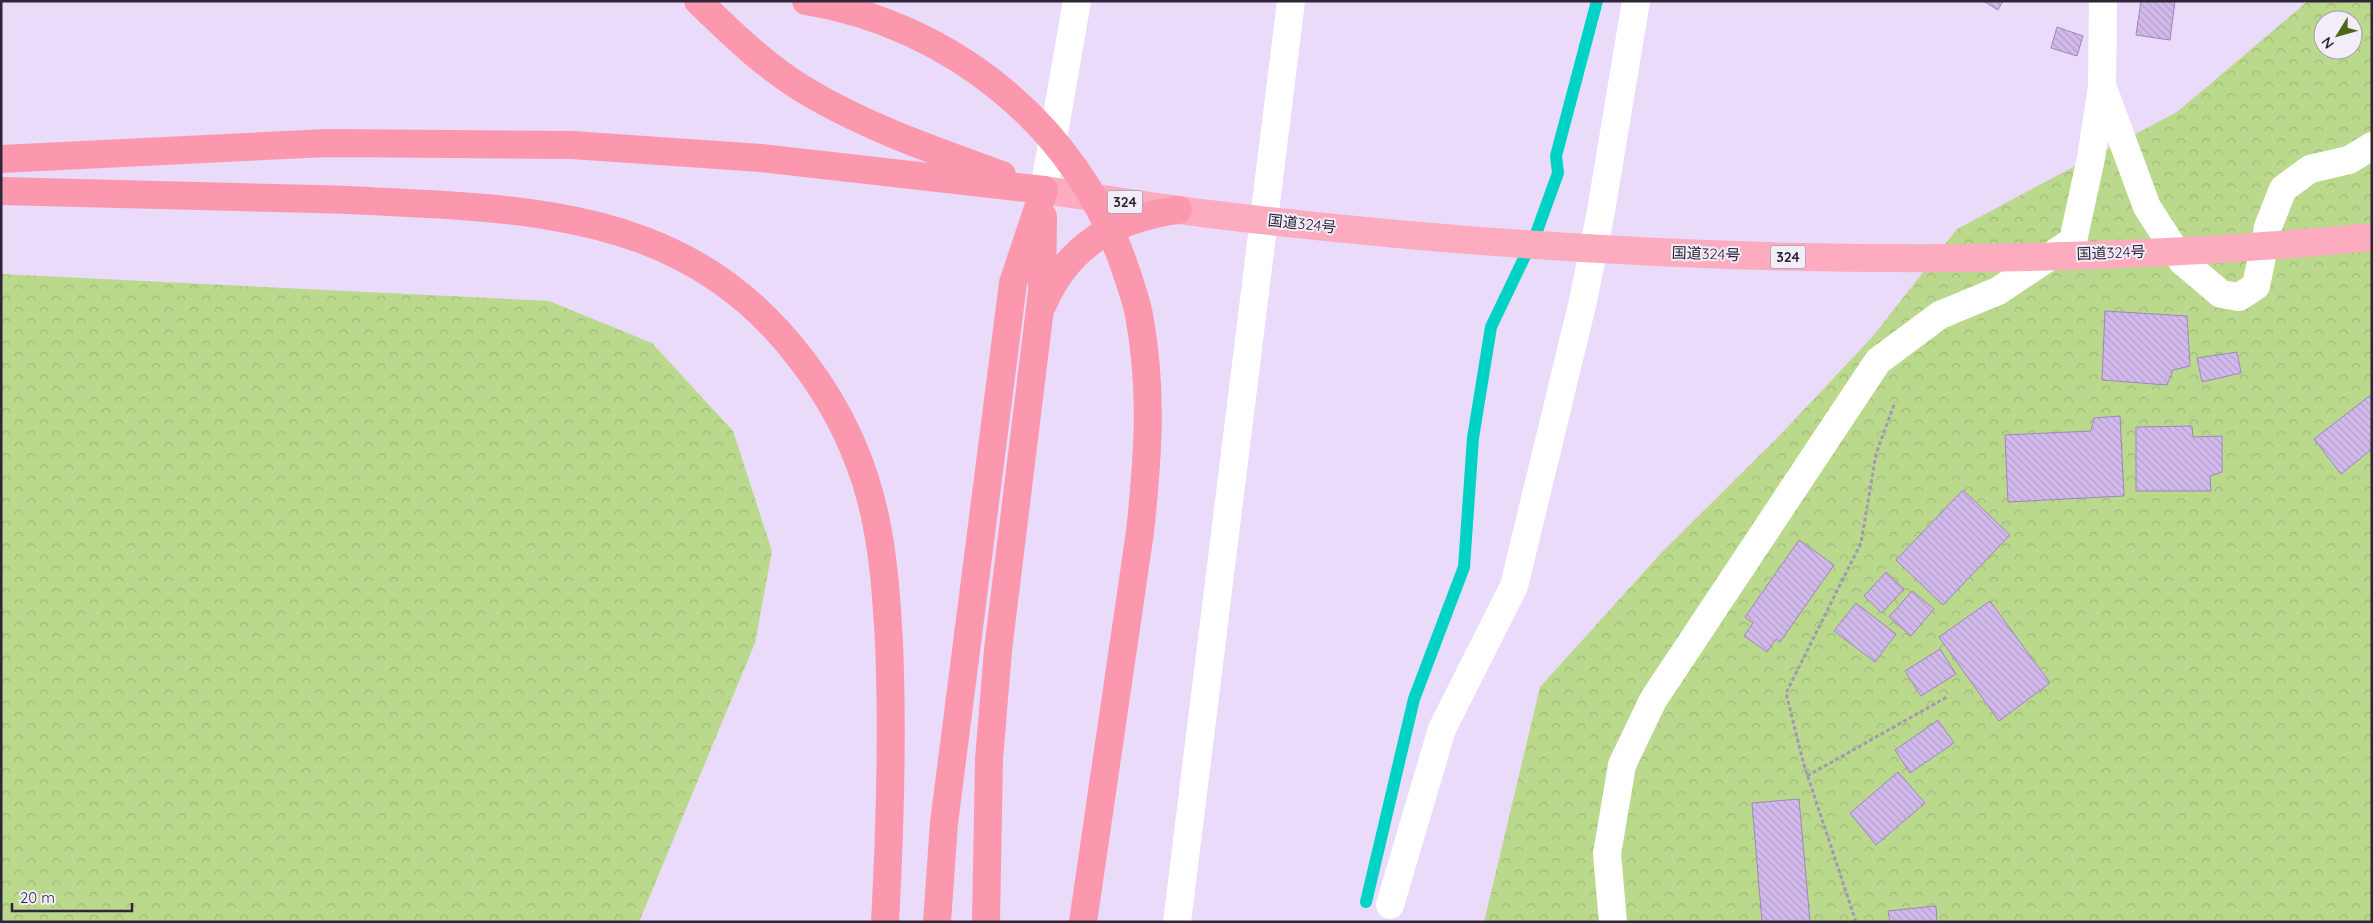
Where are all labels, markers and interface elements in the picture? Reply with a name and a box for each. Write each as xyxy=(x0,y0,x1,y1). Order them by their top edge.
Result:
north arrow xyxy=(2313,10,2363,60)
text: N xyxy=(2317,33,2338,52)
road number: 324 xyxy=(1108,190,1142,213)
street label: 国道324号 xyxy=(1267,210,1337,237)
street label: 国道324号 xyxy=(2076,242,2146,263)
street label: 国道324号 xyxy=(1671,243,1741,264)
road number: 324 xyxy=(1770,246,1806,268)
scale bar xyxy=(12,880,132,912)
text: 20 m xyxy=(20,888,55,907)

